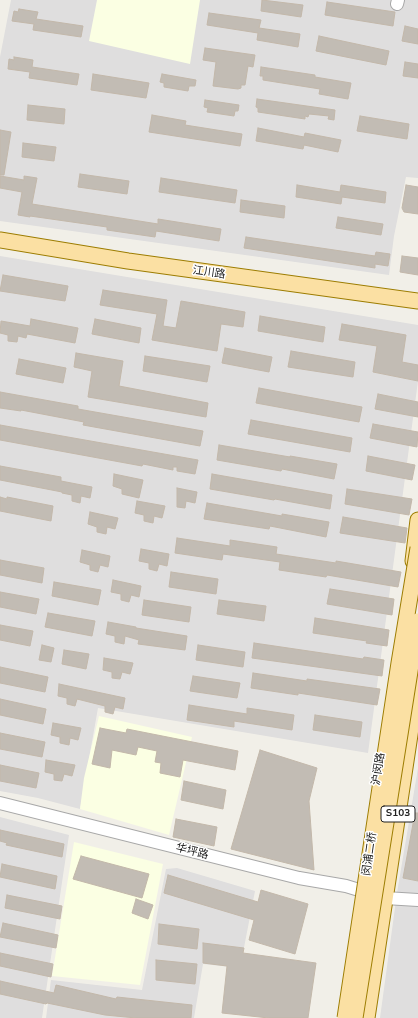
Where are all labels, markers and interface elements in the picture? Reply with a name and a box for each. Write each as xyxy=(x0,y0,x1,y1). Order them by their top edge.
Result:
street label: 江川路 xyxy=(192,264,226,282)
street label: 沪闵路 xyxy=(370,752,388,786)
road number: S103 xyxy=(381,806,415,822)
street label: 闵浦二桥 xyxy=(360,831,380,877)
street label: 华坪路 xyxy=(174,842,210,862)

